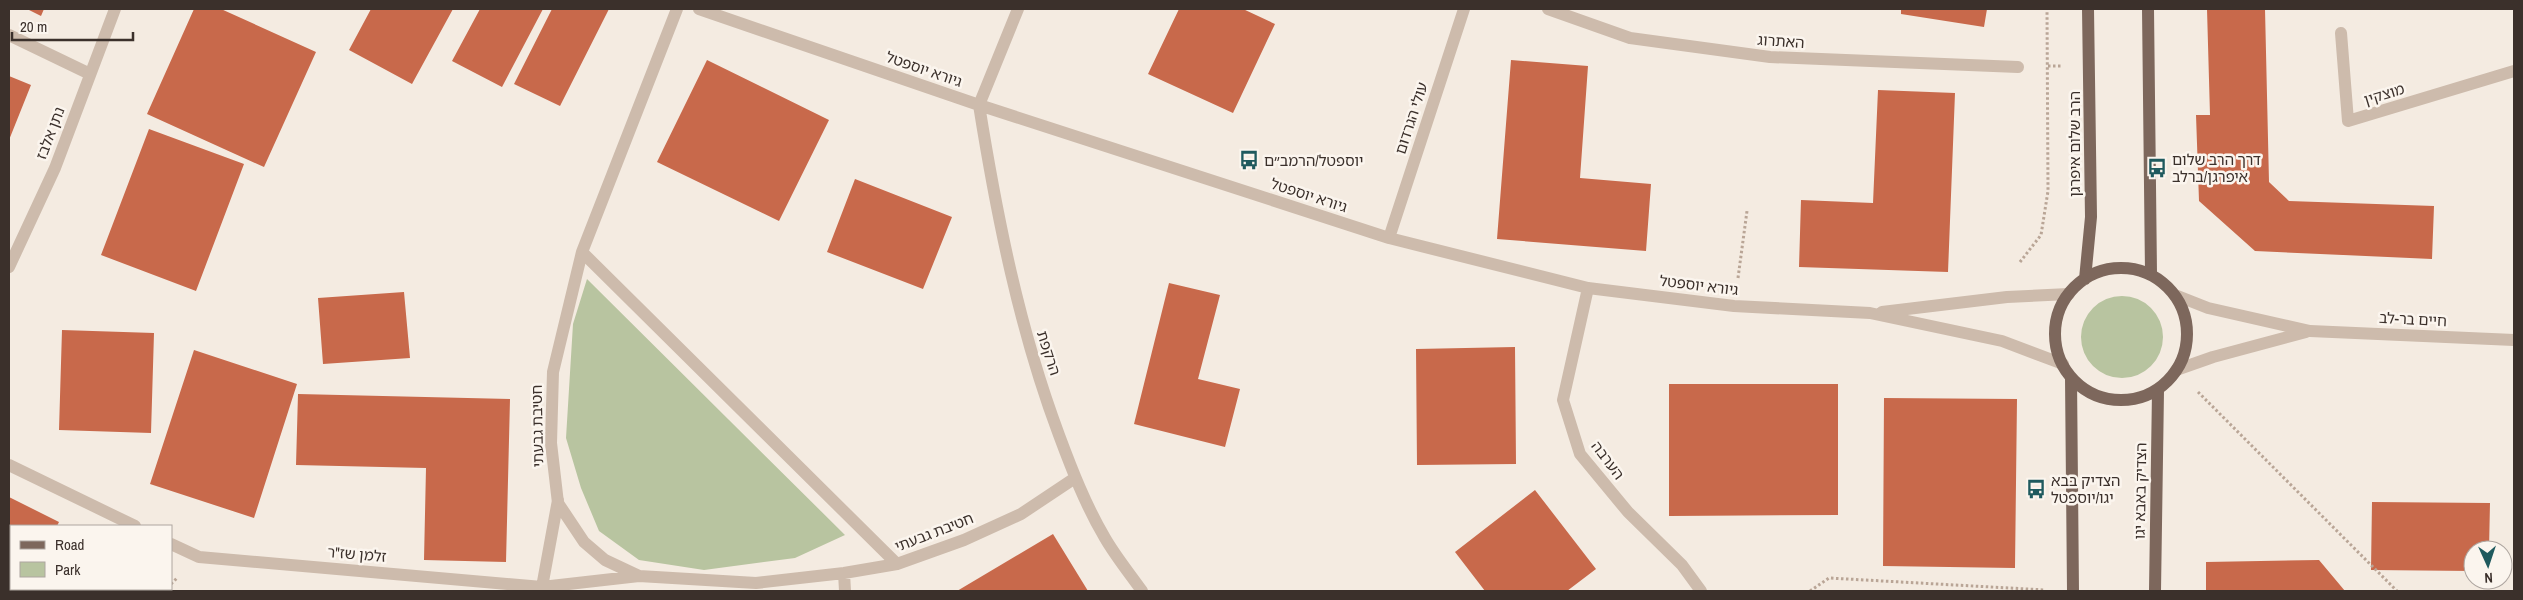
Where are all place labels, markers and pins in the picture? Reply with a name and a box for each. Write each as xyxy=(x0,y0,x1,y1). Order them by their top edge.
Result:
bus stop icon: יוספטל/הרמב״ם xyxy=(1238,149,1260,171)
place label: דרך הרב שלום איפרגן/ברלב xyxy=(2172,149,2261,187)
place label: יוספטל/הרמב״ם xyxy=(1264,150,1363,171)
bus stop icon: דרך הרב שלום איפרגן/ברלב xyxy=(2146,157,2168,179)
place label: הצדיק בבא יגו/יוספטל xyxy=(2051,470,2120,508)
bus stop icon: הצדיק בבא יגו/יוספטל xyxy=(2025,478,2047,500)

